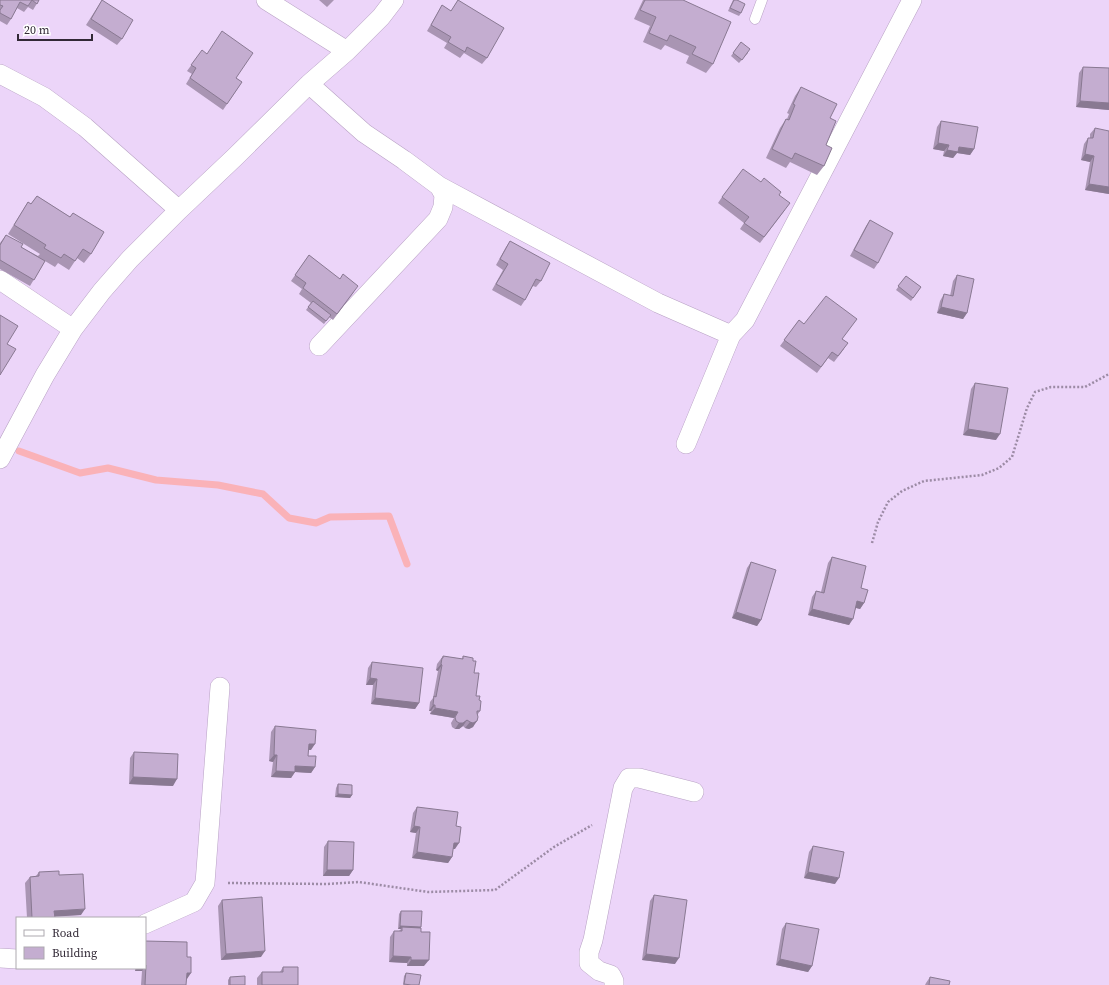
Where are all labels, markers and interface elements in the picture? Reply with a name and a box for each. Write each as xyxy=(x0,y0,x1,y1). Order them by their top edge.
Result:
scale bar xyxy=(18,16,92,42)
text: 20 m xyxy=(24,22,50,38)
legend xyxy=(16,917,146,969)
text: Road xyxy=(52,925,79,941)
text: Building xyxy=(52,945,97,961)

